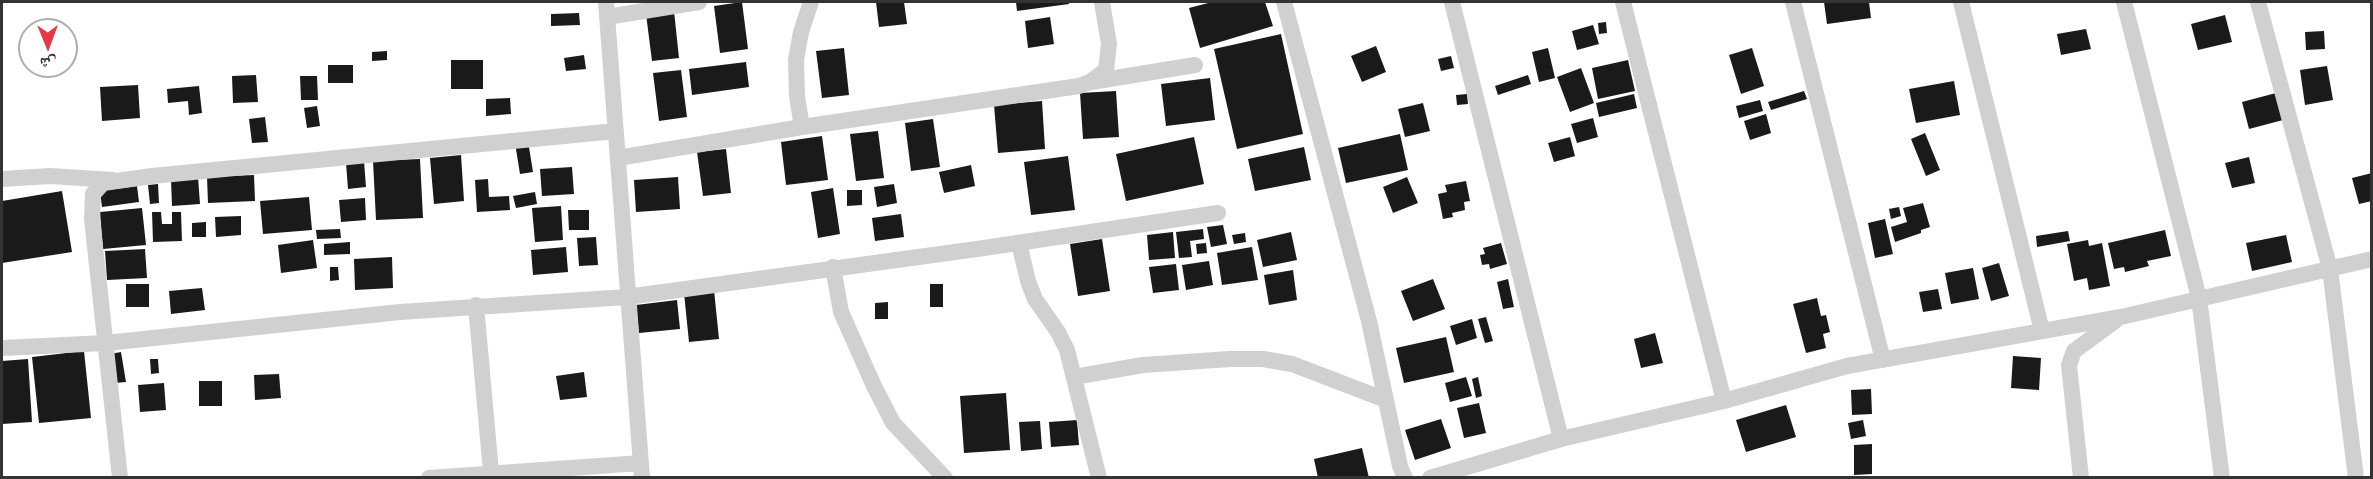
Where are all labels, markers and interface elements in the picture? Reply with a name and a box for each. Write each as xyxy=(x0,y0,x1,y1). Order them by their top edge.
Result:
north arrow xyxy=(18,18,78,78)
text: ش xyxy=(40,55,57,74)

